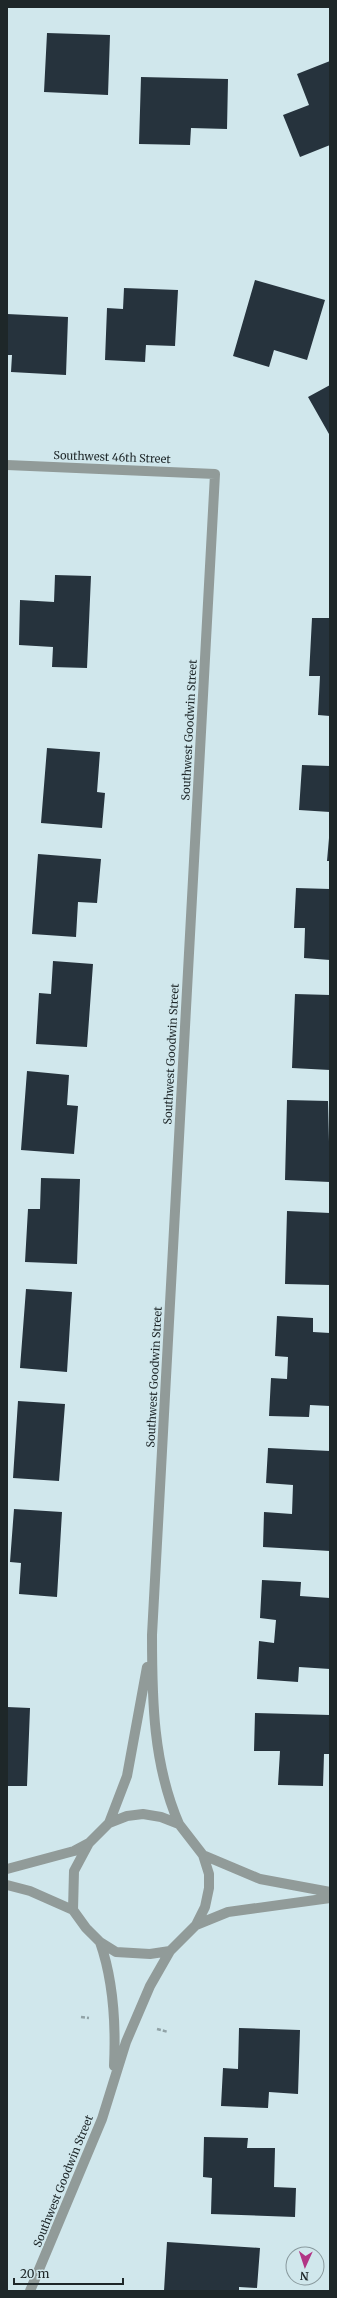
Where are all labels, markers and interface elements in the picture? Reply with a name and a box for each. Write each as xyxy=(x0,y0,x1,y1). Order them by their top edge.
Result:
street label: Southwest 46th Street xyxy=(53,448,172,466)
street label: Southwest Goodwin Street xyxy=(178,658,200,801)
street label: Southwest Goodwin Street xyxy=(160,982,182,1125)
street label: Southwest Goodwin Street xyxy=(143,1305,165,1448)
street label: Southwest Goodwin Street xyxy=(30,2112,96,2249)
north arrow xyxy=(285,2246,325,2286)
scale bar xyxy=(14,2260,123,2286)
text: 20 m xyxy=(20,2266,49,2281)
text: N xyxy=(299,2269,309,2283)

